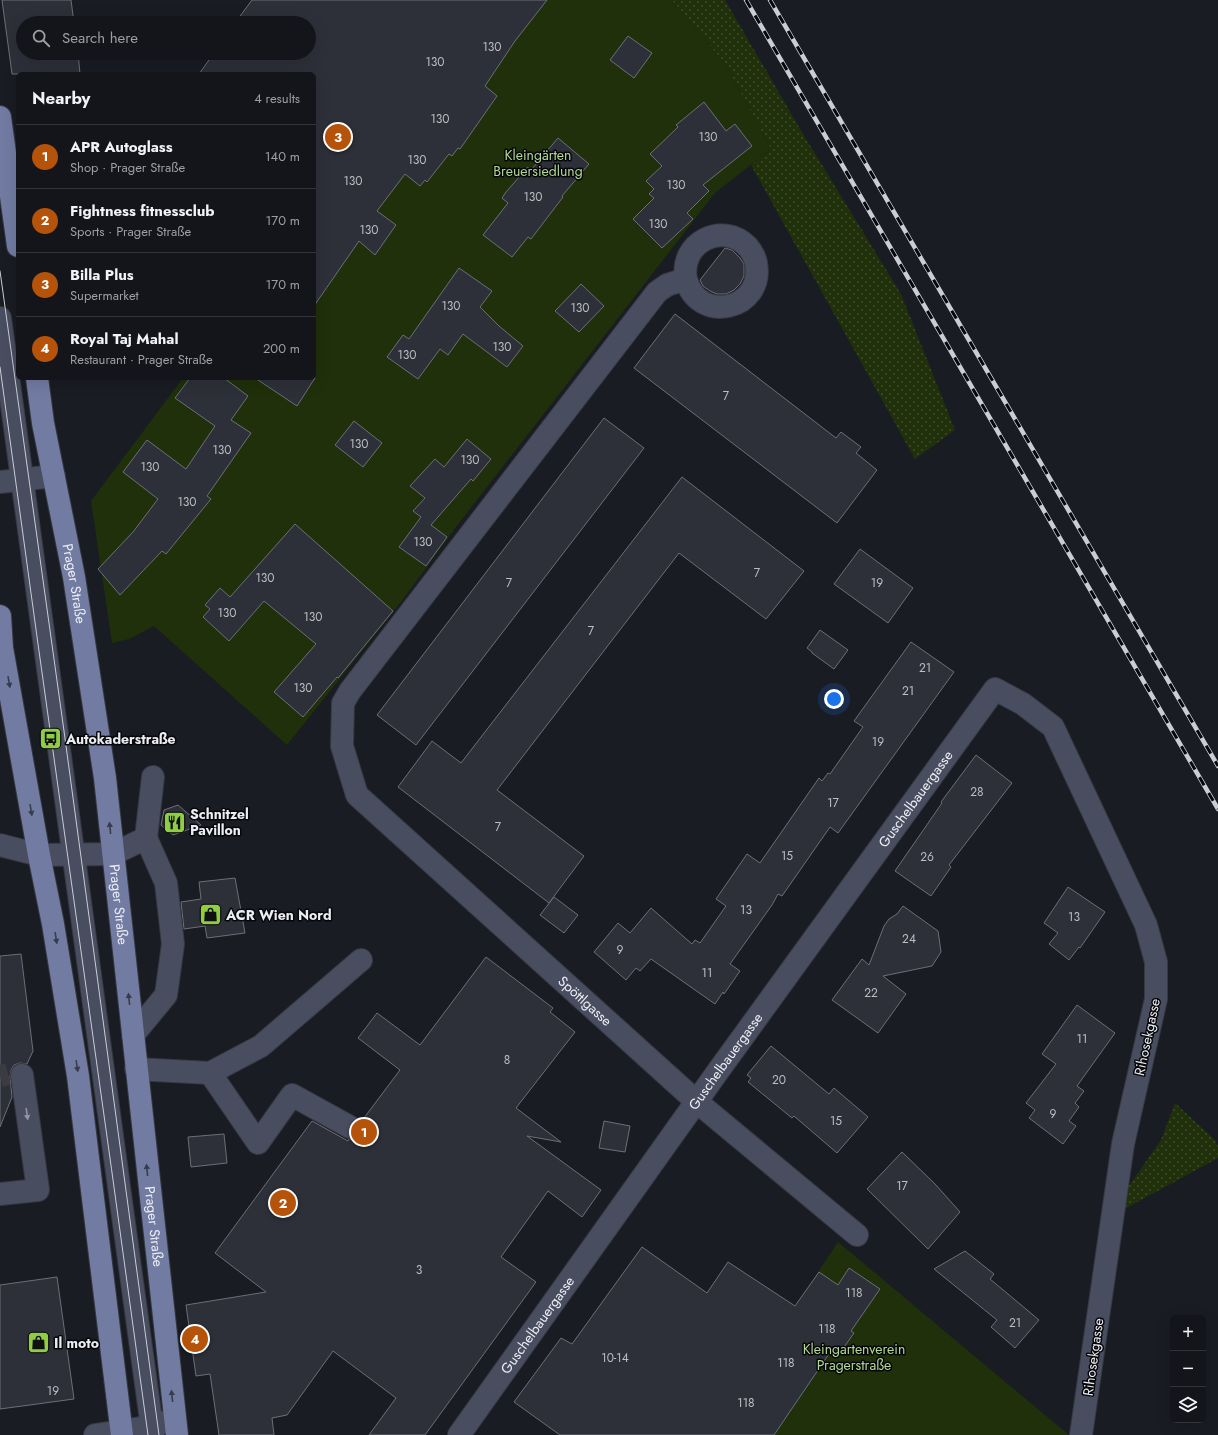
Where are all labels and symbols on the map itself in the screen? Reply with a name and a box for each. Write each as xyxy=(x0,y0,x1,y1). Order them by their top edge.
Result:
house number: 130 xyxy=(482,38,502,56)
house number: 130 xyxy=(425,53,445,71)
house number: 130 xyxy=(430,110,450,128)
pin: 3 xyxy=(325,122,351,152)
house number: 130 xyxy=(698,128,718,146)
park label: Kleingärten Breuersiedlung xyxy=(493,145,583,181)
house number: 130 xyxy=(407,151,427,169)
house number: 130 xyxy=(343,172,363,190)
house number: 130 xyxy=(666,176,686,194)
house number: 130 xyxy=(523,188,543,206)
house number: 130 xyxy=(648,215,668,233)
house number: 130 xyxy=(359,221,379,239)
house number: 130 xyxy=(441,297,461,315)
house number: 130 xyxy=(570,299,590,317)
house number: 130 xyxy=(492,338,512,356)
house number: 130 xyxy=(397,346,417,364)
house number: 7 xyxy=(723,387,730,405)
house number: 130 xyxy=(349,435,369,453)
house number: 130 xyxy=(212,441,232,459)
house number: 130 xyxy=(460,451,480,469)
house number: 130 xyxy=(140,458,160,476)
house number: 130 xyxy=(177,493,197,511)
house number: 130 xyxy=(413,533,433,551)
street label: Prager Straße xyxy=(57,542,91,625)
house number: 7 xyxy=(754,564,761,582)
house number: 130 xyxy=(255,569,275,587)
house number: 7 xyxy=(506,574,513,592)
house number: 19 xyxy=(871,574,883,592)
house number: 130 xyxy=(217,604,237,622)
house number: 130 xyxy=(303,608,323,626)
house number: 7 xyxy=(588,622,595,640)
house number: 21 xyxy=(919,659,931,677)
one-way arrow xyxy=(6,676,12,688)
house number: 130 xyxy=(293,679,313,697)
house number: 21 xyxy=(902,682,914,700)
your location xyxy=(824,689,844,709)
bus stop icon: Autokaderstraße xyxy=(37,726,63,752)
place label: Autokaderstraße xyxy=(65,729,175,749)
house number: 19 xyxy=(872,733,884,751)
street label: Guschelbauergasse xyxy=(873,746,957,851)
house number: 28 xyxy=(970,783,984,801)
house number: 17 xyxy=(827,794,840,812)
one-way arrow xyxy=(29,804,35,816)
place label: Schnitzel Pavillon xyxy=(190,804,249,840)
restaurant icon: Schnitzel Pavillon xyxy=(162,809,188,835)
house number: 7 xyxy=(495,818,502,836)
one-way arrow xyxy=(107,822,113,834)
house number: 15 xyxy=(781,847,793,865)
house number: 26 xyxy=(920,848,934,866)
street label: Prager Straße xyxy=(105,863,133,946)
house number: 13 xyxy=(740,901,752,919)
shop icon: ACR Wien Nord xyxy=(197,902,223,928)
place label: ACR Wien Nord xyxy=(225,905,332,925)
house number: 13 xyxy=(1068,908,1080,926)
house number: 24 xyxy=(902,930,916,948)
one-way arrow xyxy=(53,932,59,944)
house number: 9 xyxy=(617,941,624,959)
house number: 11 xyxy=(702,964,712,982)
street label: Spöttlgasse xyxy=(554,971,616,1031)
house number: 22 xyxy=(864,984,878,1002)
one-way arrow xyxy=(125,993,132,1005)
street label: Rihosekgasse xyxy=(1129,997,1165,1077)
street label: Guschelbauergasse xyxy=(684,1009,767,1114)
house number: 11 xyxy=(1077,1030,1087,1048)
house number: 8 xyxy=(504,1051,510,1069)
one-way arrow xyxy=(74,1060,80,1072)
house number: 20 xyxy=(772,1071,786,1089)
house number: 9 xyxy=(1050,1105,1057,1123)
one-way arrow xyxy=(24,1108,30,1120)
house number: 15 xyxy=(830,1112,842,1130)
pin: 1 xyxy=(351,1117,377,1147)
one-way arrow xyxy=(144,1164,150,1176)
house number: 17 xyxy=(896,1177,909,1195)
street label: Prager Straße xyxy=(140,1185,168,1268)
pin: 2 xyxy=(270,1188,296,1218)
house number: 3 xyxy=(416,1261,423,1279)
street label: Guschelbauergasse xyxy=(496,1272,579,1378)
house number: 118 xyxy=(845,1284,863,1302)
house number: 21 xyxy=(1009,1314,1021,1332)
street label: Rihosekgasse xyxy=(1078,1317,1108,1397)
house number: 118 xyxy=(818,1320,836,1338)
pin: 4 xyxy=(182,1324,208,1354)
shop icon: Il moto xyxy=(25,1330,51,1356)
place label: Il moto xyxy=(54,1333,99,1353)
park label: Kleingartenverein Pragerstraße xyxy=(803,1339,905,1375)
house number: 10-14 xyxy=(601,1349,629,1367)
house number: 118 xyxy=(777,1354,795,1372)
house number: 19 xyxy=(47,1382,59,1400)
one-way arrow xyxy=(169,1390,175,1402)
house number: 118 xyxy=(737,1394,755,1412)

